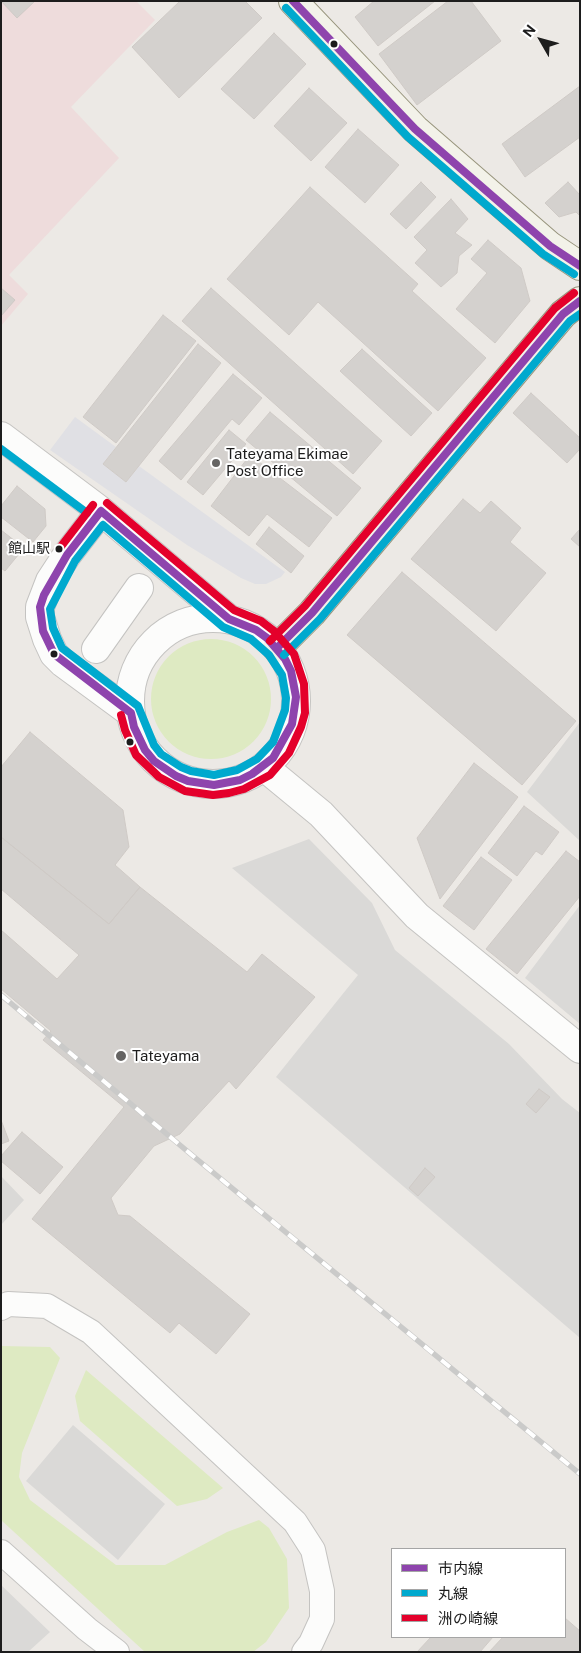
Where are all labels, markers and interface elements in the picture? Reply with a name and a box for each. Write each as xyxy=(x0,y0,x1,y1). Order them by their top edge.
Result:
north arrow xyxy=(516,15,566,65)
text: N xyxy=(519,22,539,40)
unlabelled marker xyxy=(329,39,339,49)
place label: Tateyama Ekimae Post Office xyxy=(226,445,348,480)
marker: Tateyama Ekimae Post Office xyxy=(210,457,222,469)
place label: 館山駅 xyxy=(8,541,50,557)
marker: 館山駅 xyxy=(54,544,64,554)
unlabelled marker xyxy=(49,649,59,659)
unlabelled marker xyxy=(125,737,135,747)
place label: Tateyama xyxy=(132,1047,199,1065)
marker: Tateyama xyxy=(114,1049,128,1063)
legend xyxy=(391,1548,566,1638)
text: 市内線 xyxy=(438,1560,483,1577)
text: 丸線 xyxy=(438,1585,468,1602)
text: 洲の崎線 xyxy=(438,1610,498,1627)

